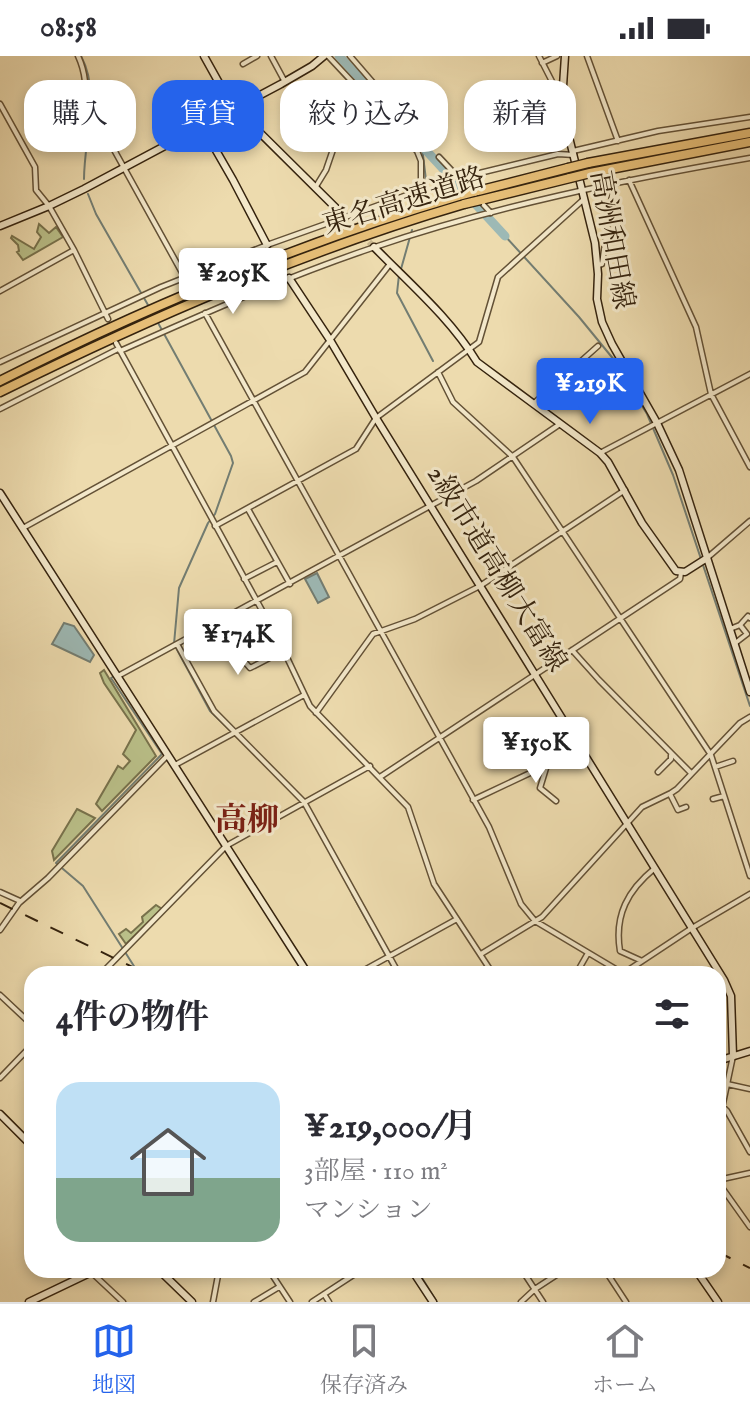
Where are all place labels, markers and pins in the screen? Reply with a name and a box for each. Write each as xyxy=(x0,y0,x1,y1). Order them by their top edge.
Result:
pin: ¥205K xyxy=(177,248,289,316)
pin: ¥219K xyxy=(534,358,646,426)
pin: ¥174K xyxy=(182,609,294,677)
pin: ¥150K xyxy=(480,717,592,785)

